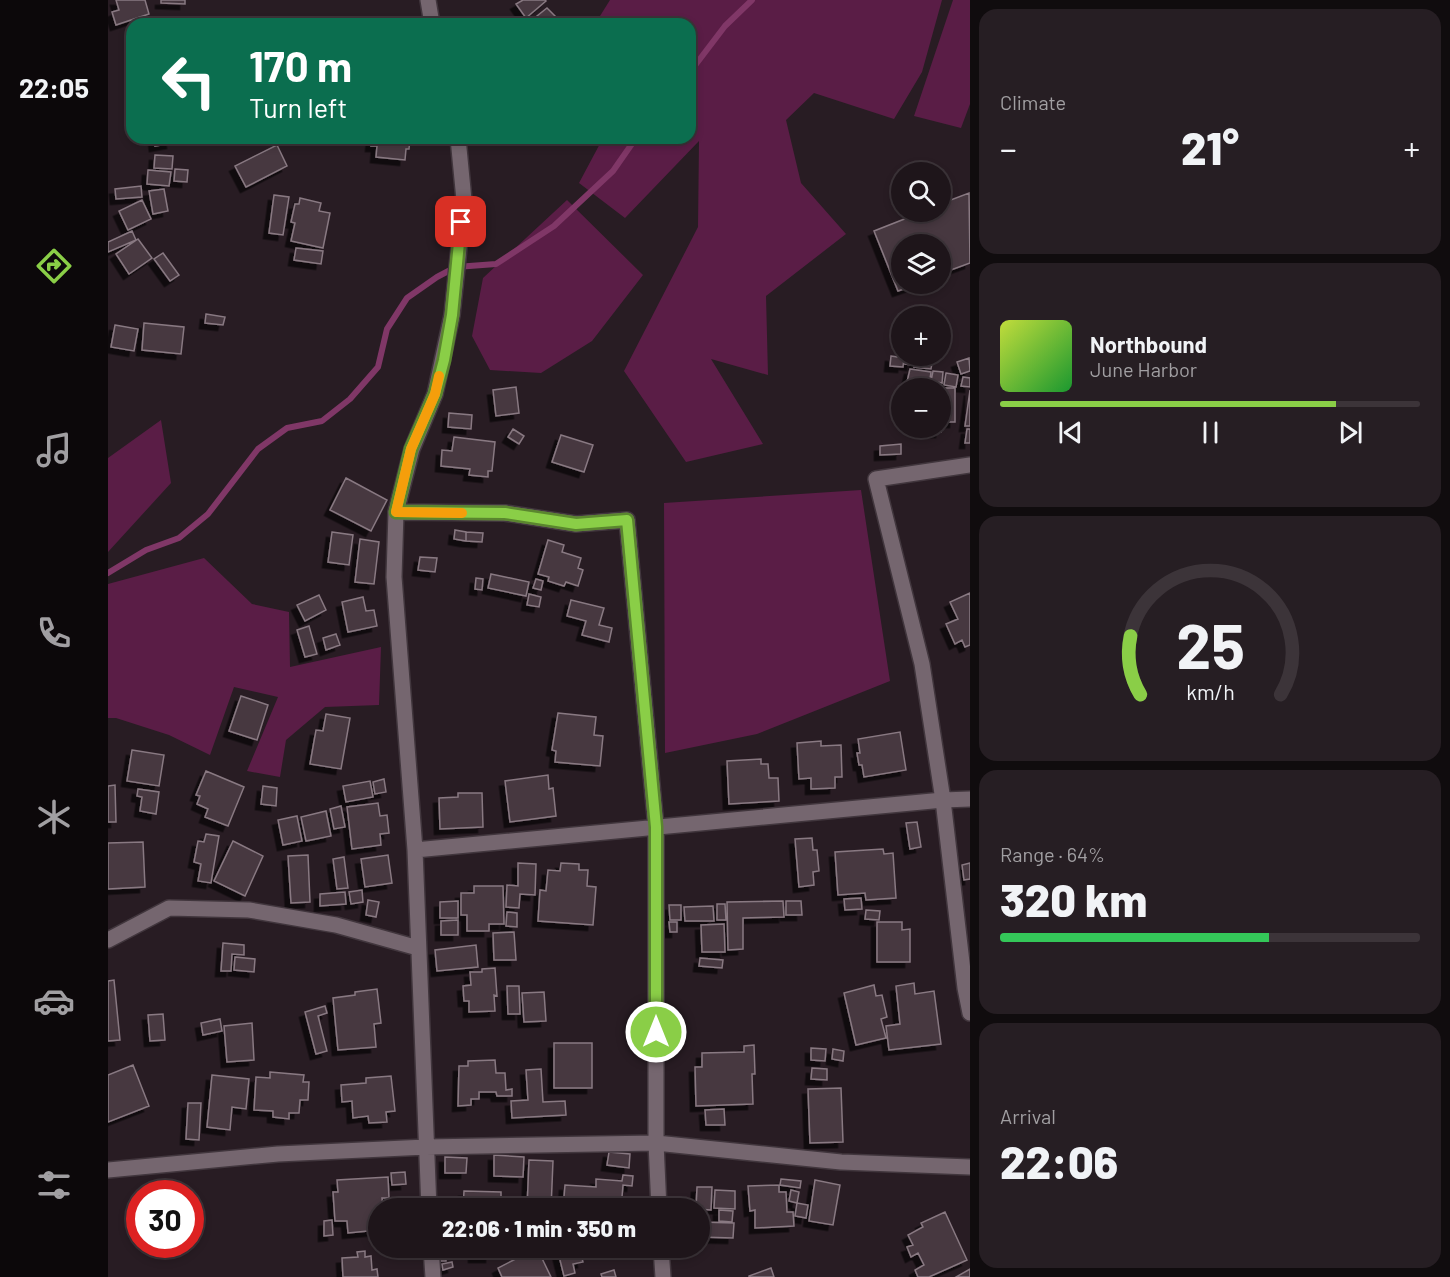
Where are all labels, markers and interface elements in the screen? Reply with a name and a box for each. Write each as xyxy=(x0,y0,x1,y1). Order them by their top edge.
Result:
text: 170 m xyxy=(249,40,352,90)
icon: left xyxy=(150,42,228,120)
text: 22:05 xyxy=(19,71,89,103)
text: Climate xyxy=(1000,90,1066,114)
text: Turn left xyxy=(249,91,347,123)
text: 21° xyxy=(1181,120,1239,174)
text: − xyxy=(1000,128,1017,168)
text: + xyxy=(1403,128,1420,168)
map controls xyxy=(891,162,951,438)
button: search xyxy=(891,162,951,222)
pin xyxy=(435,196,486,247)
icon: arrive xyxy=(444,205,477,238)
button: layers xyxy=(891,234,951,294)
icon: directions xyxy=(33,245,75,287)
button: + xyxy=(891,306,951,366)
text: Northbound xyxy=(1090,331,1207,357)
text: June Harbor xyxy=(1090,357,1197,381)
button: − xyxy=(891,378,951,438)
icon: previous xyxy=(1054,416,1087,449)
icon: pause xyxy=(1194,416,1227,449)
icon: next xyxy=(1334,416,1367,449)
icon: music xyxy=(33,429,75,471)
text: 25 xyxy=(1176,608,1244,682)
icon: phone xyxy=(33,612,75,654)
text: km/h xyxy=(1186,680,1234,705)
icon: climate xyxy=(33,796,75,838)
text: Range · 64% xyxy=(1000,842,1105,866)
text: 320 km xyxy=(1000,872,1147,926)
icon: car xyxy=(33,980,75,1022)
position arrow xyxy=(624,1000,688,1064)
text: Arrival xyxy=(1000,1104,1056,1128)
text: 22:06 xyxy=(1000,1134,1118,1188)
icon: filters xyxy=(33,1164,75,1206)
speed limit sign: 30 xyxy=(126,1180,204,1258)
text: 22:06 · 1 min · 350 m xyxy=(442,1215,636,1241)

